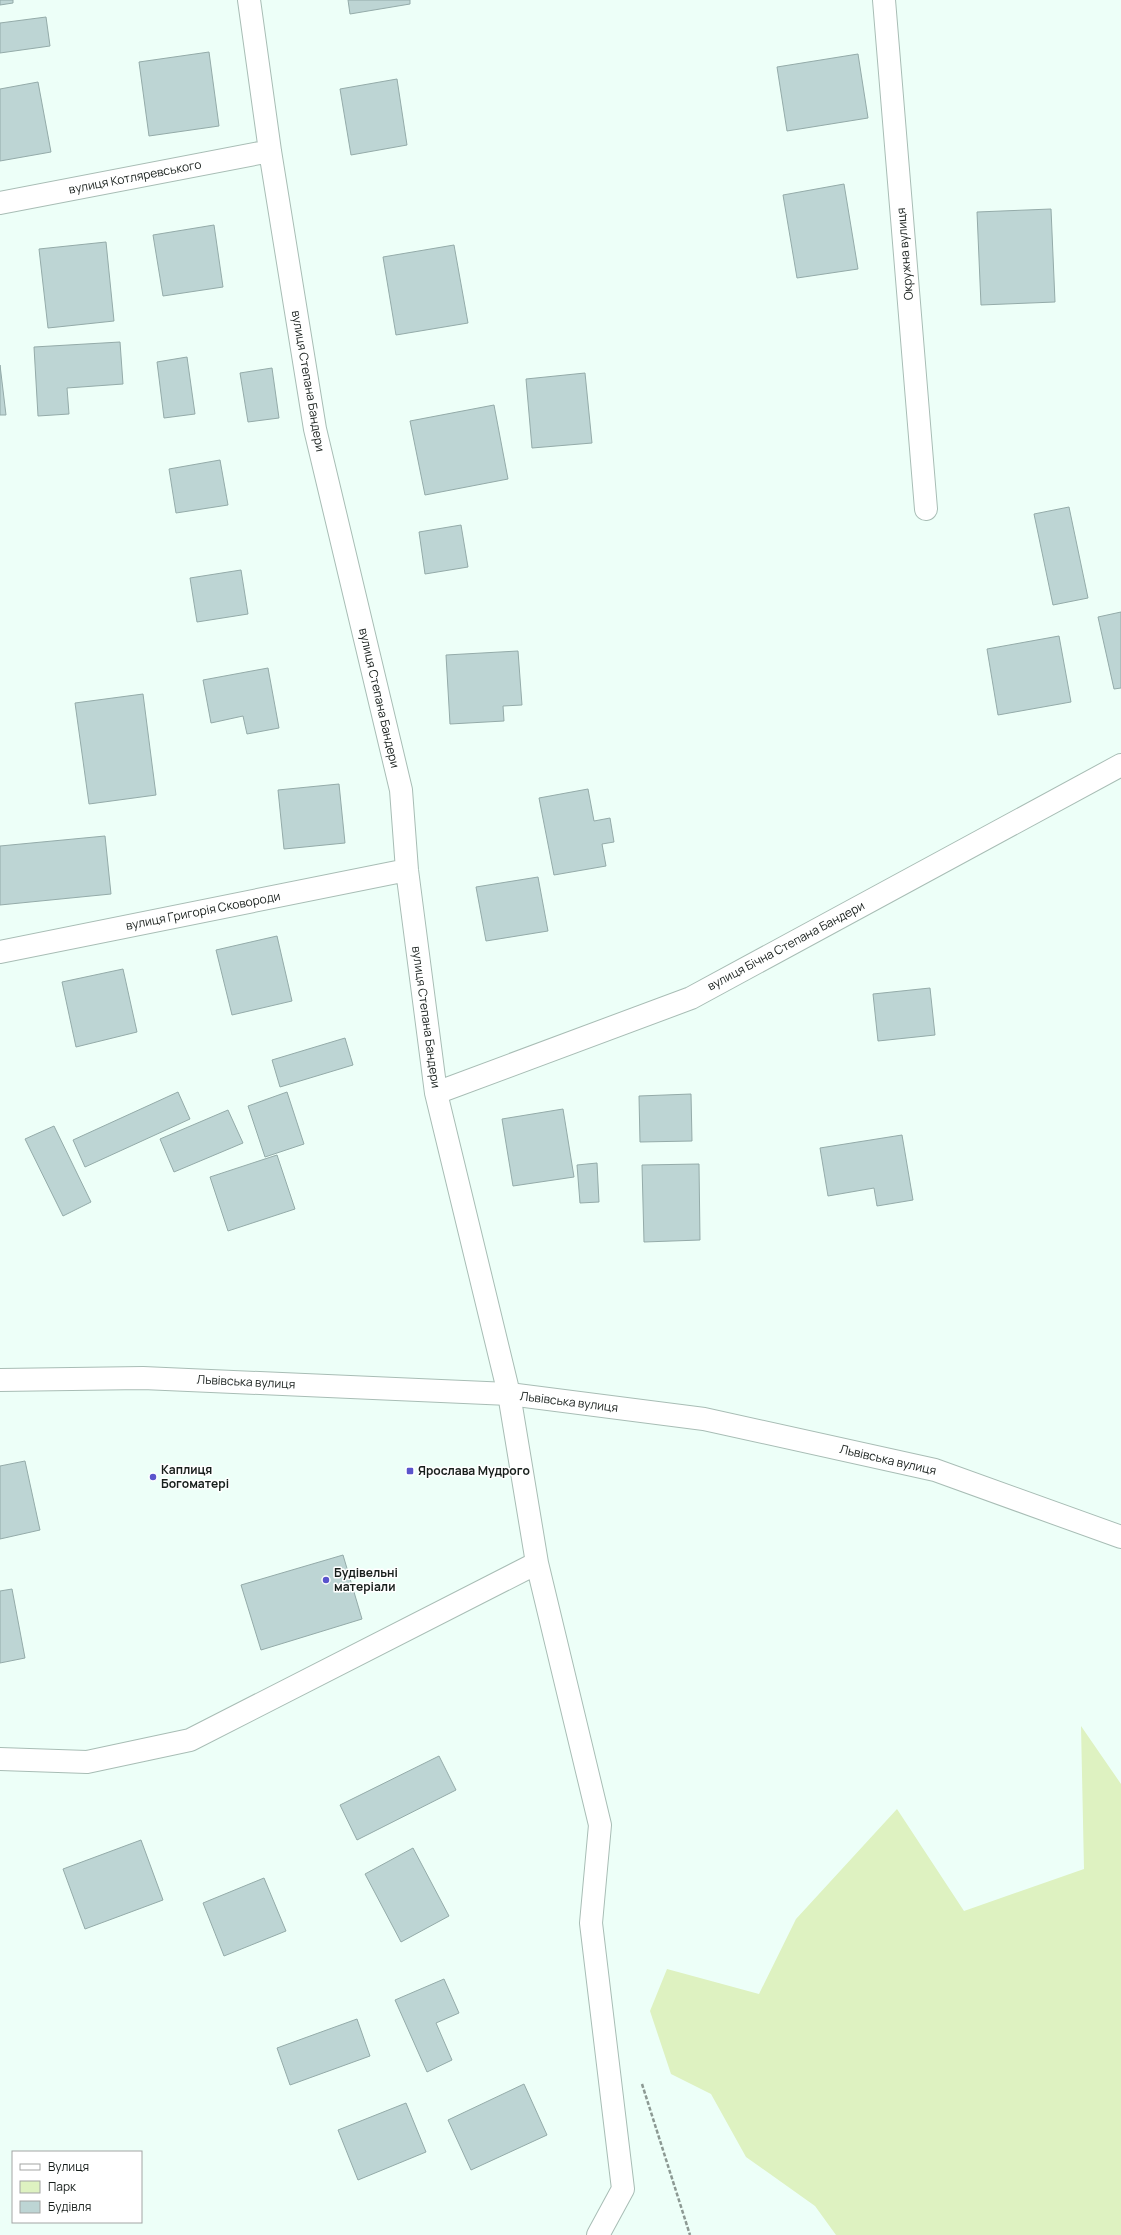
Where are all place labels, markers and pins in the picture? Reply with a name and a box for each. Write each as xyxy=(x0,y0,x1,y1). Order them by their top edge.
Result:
place label: Каплиця Богоматері xyxy=(161,1461,229,1492)
place label: Ярослава Мудрого xyxy=(418,1462,530,1479)
marker: Ярослава Мудрого xyxy=(405,1466,415,1476)
marker: Каплиця Богоматері xyxy=(148,1472,158,1482)
place label: Будівельні матеріали xyxy=(334,1564,398,1595)
marker: Будівельні матеріали xyxy=(321,1575,331,1585)

